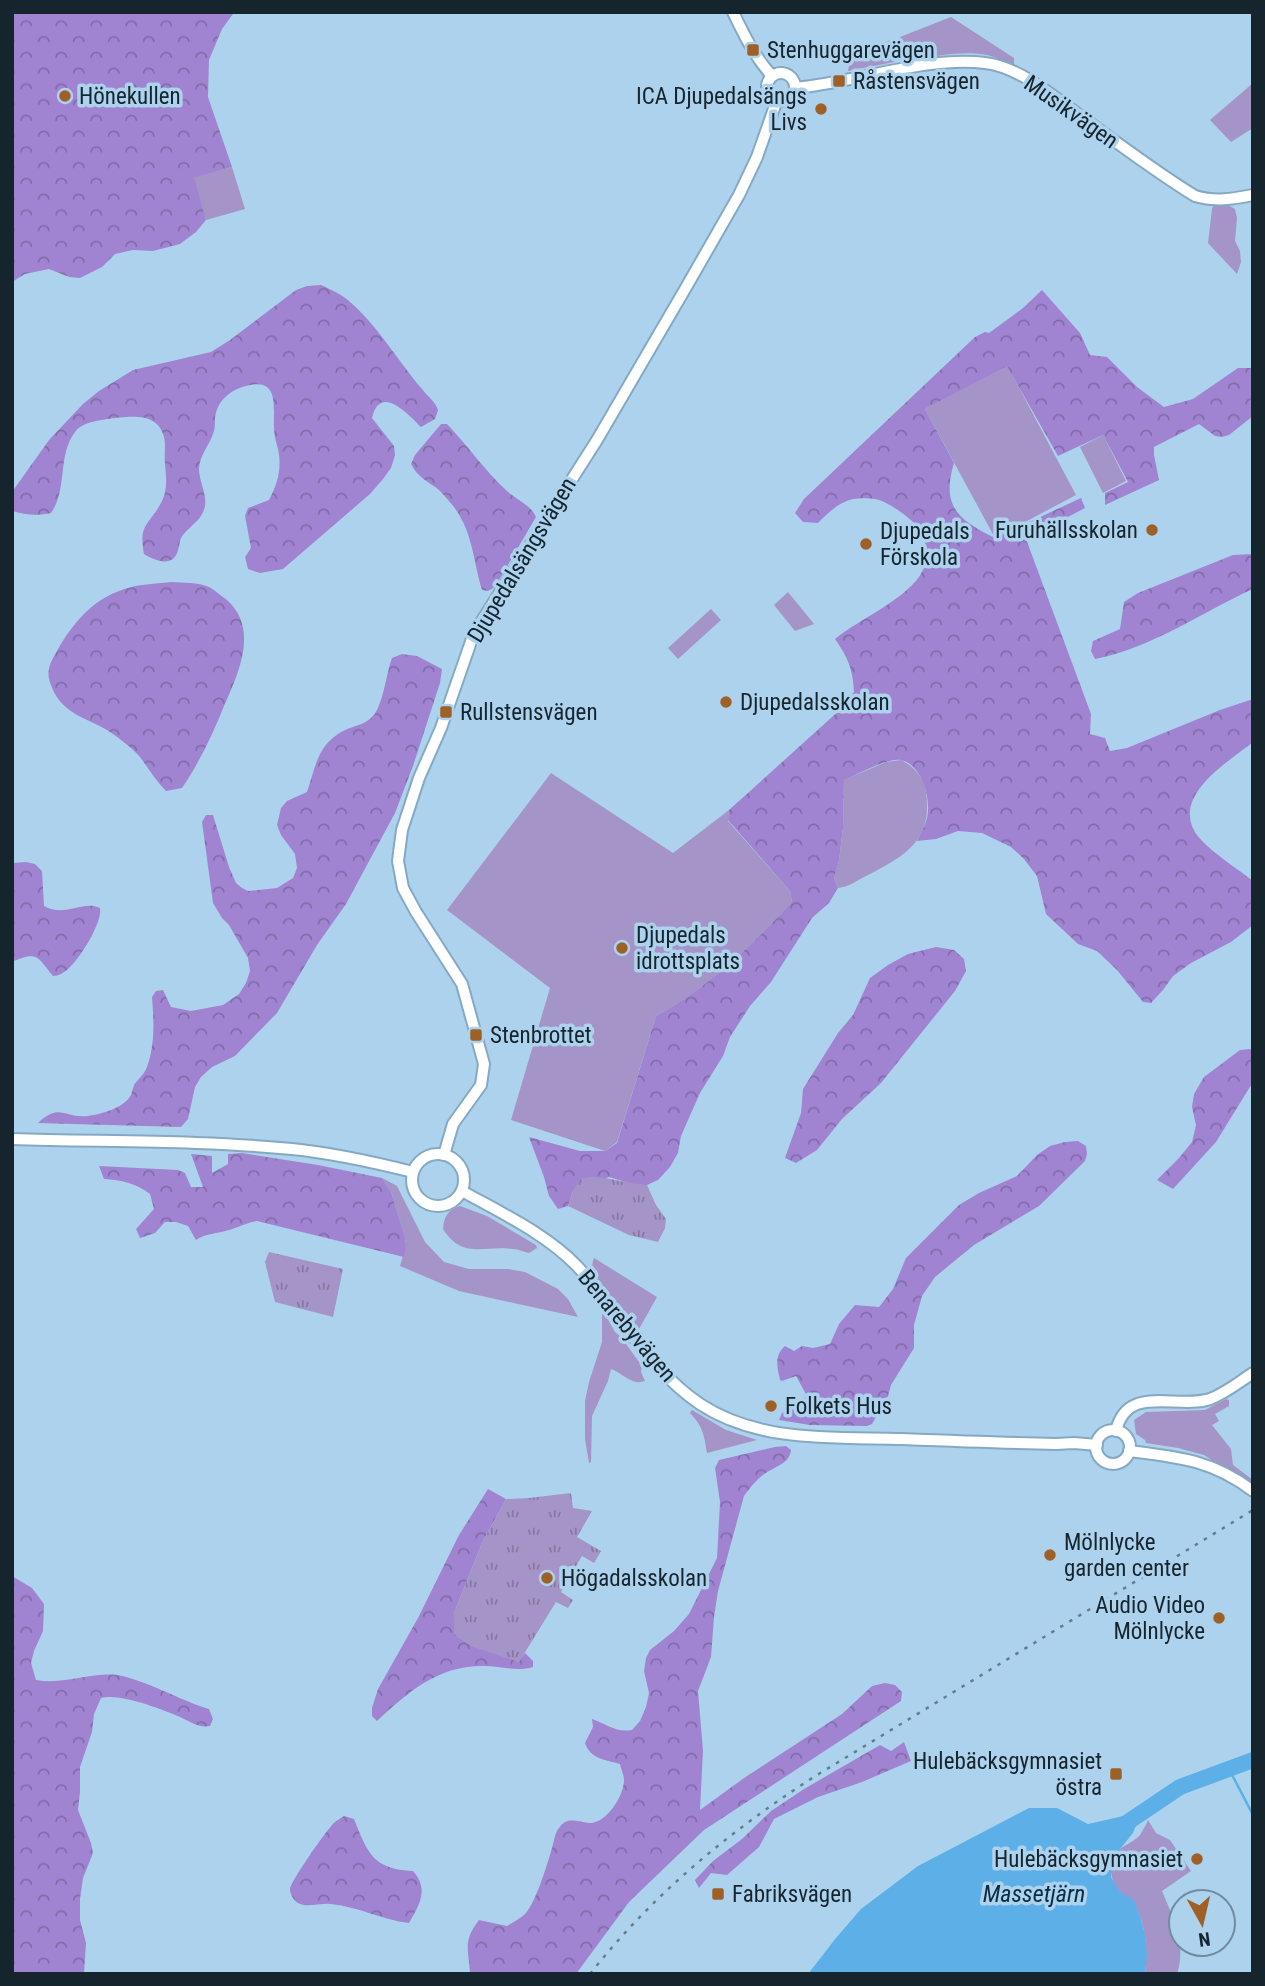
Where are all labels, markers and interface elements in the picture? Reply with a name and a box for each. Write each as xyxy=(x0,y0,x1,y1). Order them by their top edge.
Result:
place label: Stenhuggarevägen xyxy=(767,37,935,64)
marker: Stenhuggarevägen xyxy=(745,42,761,58)
place label: Råstensvägen xyxy=(853,68,980,95)
street label: Musikvägen xyxy=(1019,70,1123,154)
marker: Råstensvägen xyxy=(831,73,847,89)
place label: Hönekullen xyxy=(79,83,181,110)
place label: ICA Djupedalsängs Livs xyxy=(636,83,807,136)
marker: Hönekullen xyxy=(57,88,73,104)
marker: ICA Djupedalsängs Livs xyxy=(813,101,829,117)
street label: Djupedalsängsvägen xyxy=(462,473,582,647)
place label: Furuhällsskolan xyxy=(995,517,1138,544)
place label: Djupedals Förskola xyxy=(880,518,970,571)
marker: Furuhällsskolan xyxy=(1144,522,1160,538)
marker: Djupedals Förskola xyxy=(858,536,874,552)
place label: Djupedalsskolan xyxy=(740,689,890,716)
marker: Djupedalsskolan xyxy=(718,694,734,710)
place label: Rullstensvägen xyxy=(460,699,598,726)
marker: Rullstensvägen xyxy=(438,704,454,720)
place label: Djupedals idrottsplats xyxy=(636,922,740,975)
marker: Djupedals idrottsplats xyxy=(614,940,630,956)
place label: Stenbrottet xyxy=(490,1022,592,1049)
marker: Stenbrottet xyxy=(468,1027,484,1043)
street label: Benarebyvägen xyxy=(572,1265,682,1387)
place label: Folkets Hus xyxy=(785,1393,892,1420)
marker: Folkets Hus xyxy=(763,1398,779,1414)
place label: Mölnlycke garden center xyxy=(1064,1529,1189,1582)
marker: Mölnlycke garden center xyxy=(1042,1547,1058,1563)
place label: Högadalsskolan xyxy=(561,1565,707,1592)
marker: Högadalsskolan xyxy=(539,1570,555,1586)
place label: Audio Video Mölnlycke xyxy=(1095,1592,1205,1645)
marker: Audio Video Mölnlycke xyxy=(1211,1610,1227,1626)
place label: Hulebäcksgymnasiet östra xyxy=(913,1748,1102,1801)
marker: Hulebäcksgymnasiet östra xyxy=(1108,1766,1124,1782)
place label: Hulebäcksgymnasiet xyxy=(994,1846,1183,1873)
marker: Hulebäcksgymnasiet xyxy=(1189,1851,1205,1867)
water label: Massetjärn xyxy=(983,1880,1085,1908)
place label: Fabriksvägen xyxy=(732,1881,852,1908)
marker: Fabriksvägen xyxy=(710,1886,726,1902)
north arrow xyxy=(1167,1888,1237,1958)
text: N xyxy=(1197,1927,1212,1952)

